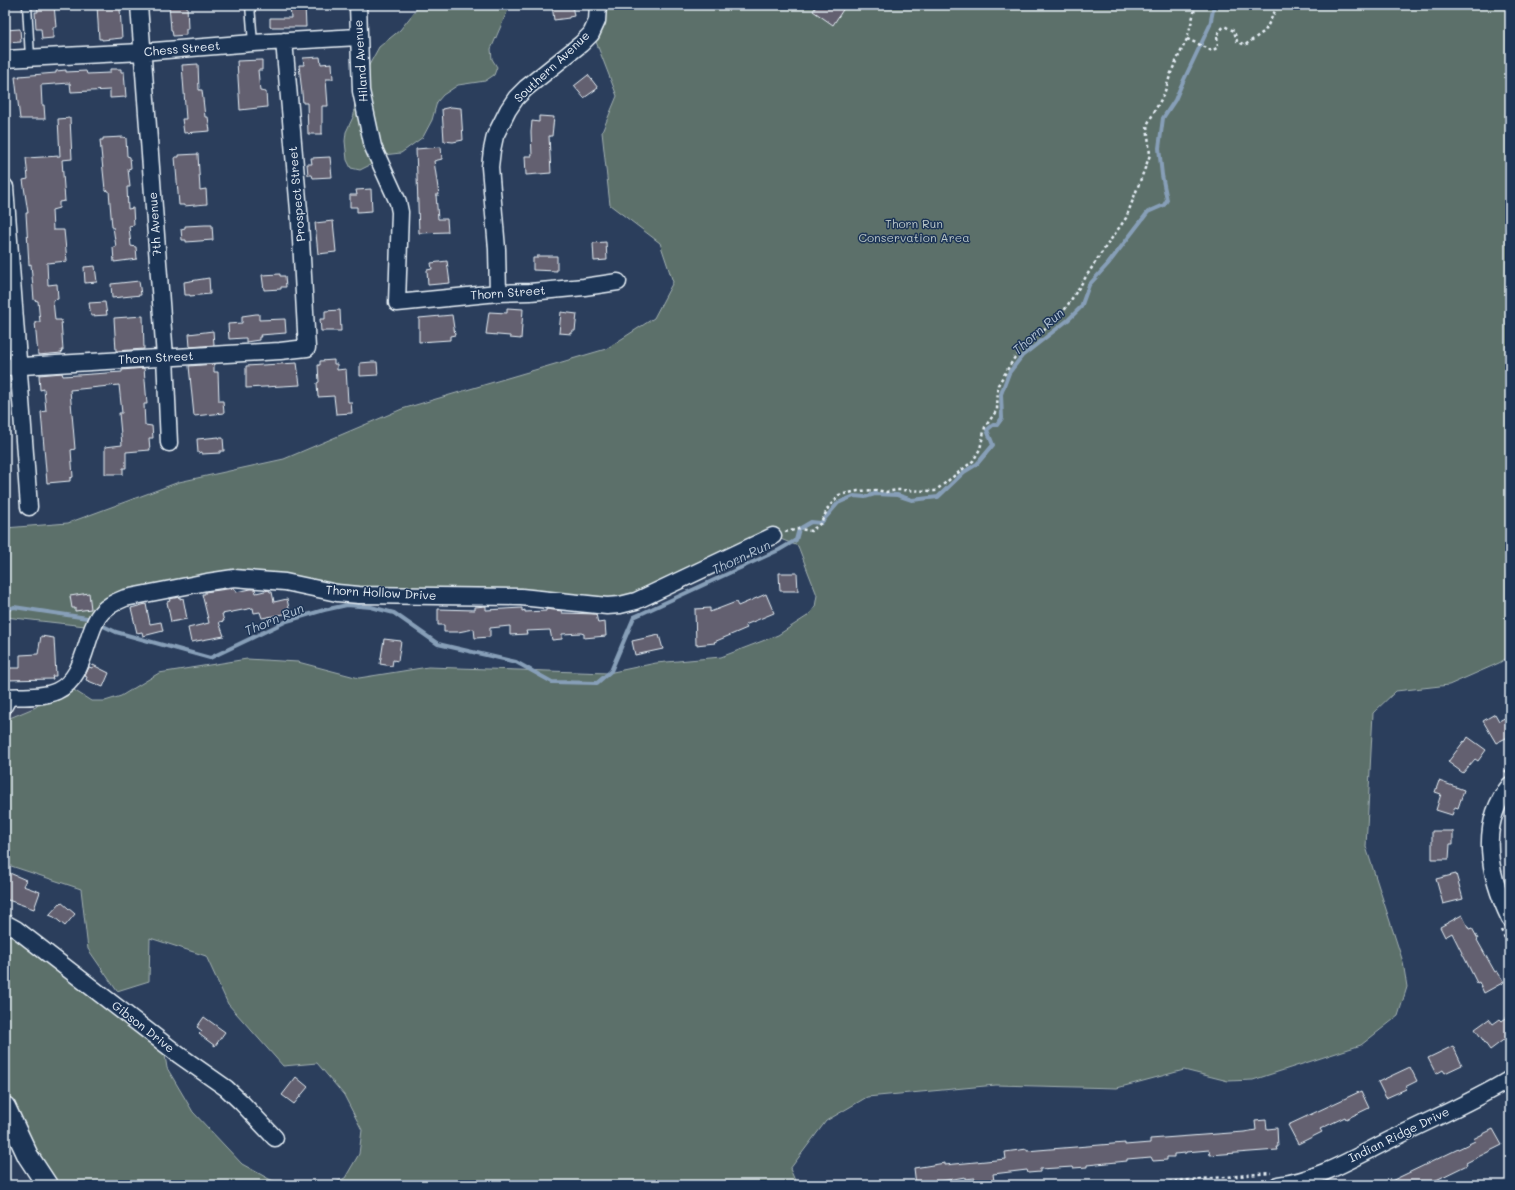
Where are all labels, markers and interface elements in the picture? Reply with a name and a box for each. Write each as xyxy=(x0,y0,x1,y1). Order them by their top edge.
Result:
street label: Hiland Avenue xyxy=(349,19,371,103)
street label: Southern Avenue xyxy=(510,27,593,106)
street label: Chess Street xyxy=(143,37,221,59)
street label: Prospect Street xyxy=(284,146,308,242)
street label: 7th Avenue xyxy=(144,192,164,257)
park label: Thorn Run Conservation Area xyxy=(858,215,970,245)
street label: Thorn Street xyxy=(470,281,546,303)
water label: Thorn Run xyxy=(1008,304,1067,358)
street label: Thorn Street xyxy=(118,347,194,367)
water label: Thorn Run xyxy=(709,536,773,578)
street label: Thorn Hollow Drive xyxy=(325,581,437,603)
water label: Thorn Run xyxy=(242,598,306,639)
street label: Gibson Drive xyxy=(109,997,178,1056)
street label: Indian Ridge Drive xyxy=(1346,1103,1452,1165)

